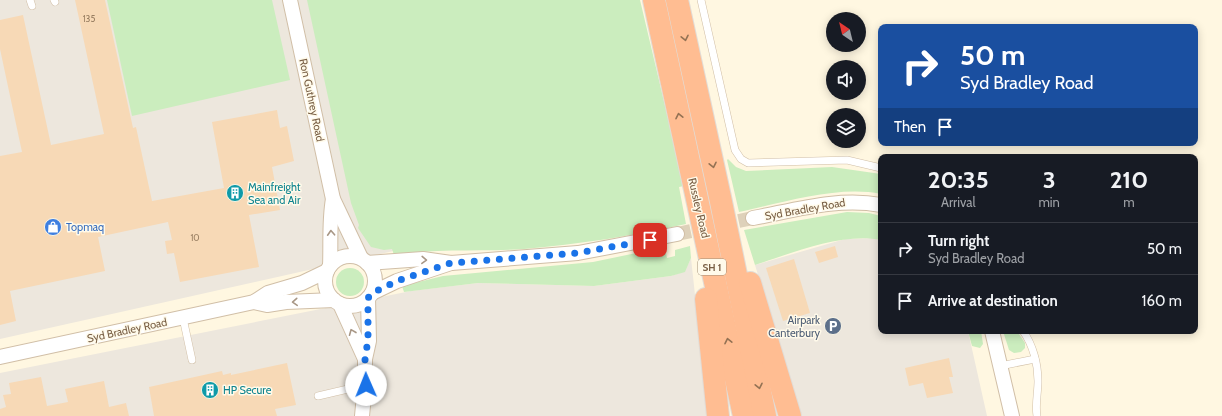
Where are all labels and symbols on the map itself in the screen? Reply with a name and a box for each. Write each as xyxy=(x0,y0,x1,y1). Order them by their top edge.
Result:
north arrow xyxy=(826,12,866,52)
house number: 135 xyxy=(83,13,95,24)
one-way arrow xyxy=(681,35,689,41)
street label: Ron Guthrey Road xyxy=(296,57,328,143)
one-way arrow xyxy=(675,113,683,120)
one-way arrow xyxy=(709,162,717,168)
street label: Russley Road xyxy=(685,177,713,239)
place label: Mainfreight Sea and Air xyxy=(248,180,301,207)
building icon: Mainfreight Sea and Air xyxy=(225,183,245,203)
street label: Syd Bradley Road xyxy=(764,195,846,223)
shop icon: Topmaq xyxy=(43,217,63,237)
place label: Topmaq xyxy=(66,220,104,234)
pin xyxy=(633,223,667,257)
one-way arrow xyxy=(327,230,335,236)
house number: 10 xyxy=(190,232,200,243)
one-way arrow xyxy=(421,255,427,264)
road number: SH 1 xyxy=(698,259,726,275)
one-way arrow xyxy=(292,297,298,306)
place label: Airpark Canterbury xyxy=(768,313,820,340)
street label: Syd Bradley Road xyxy=(86,315,168,345)
parking icon: Airpark Canterbury xyxy=(823,316,843,336)
one-way arrow xyxy=(348,328,356,335)
one-way arrow xyxy=(725,338,733,344)
position arrow xyxy=(345,364,387,406)
building icon: HP Secure xyxy=(200,380,220,400)
place label: HP Secure xyxy=(223,383,272,397)
one-way arrow xyxy=(754,383,762,390)

